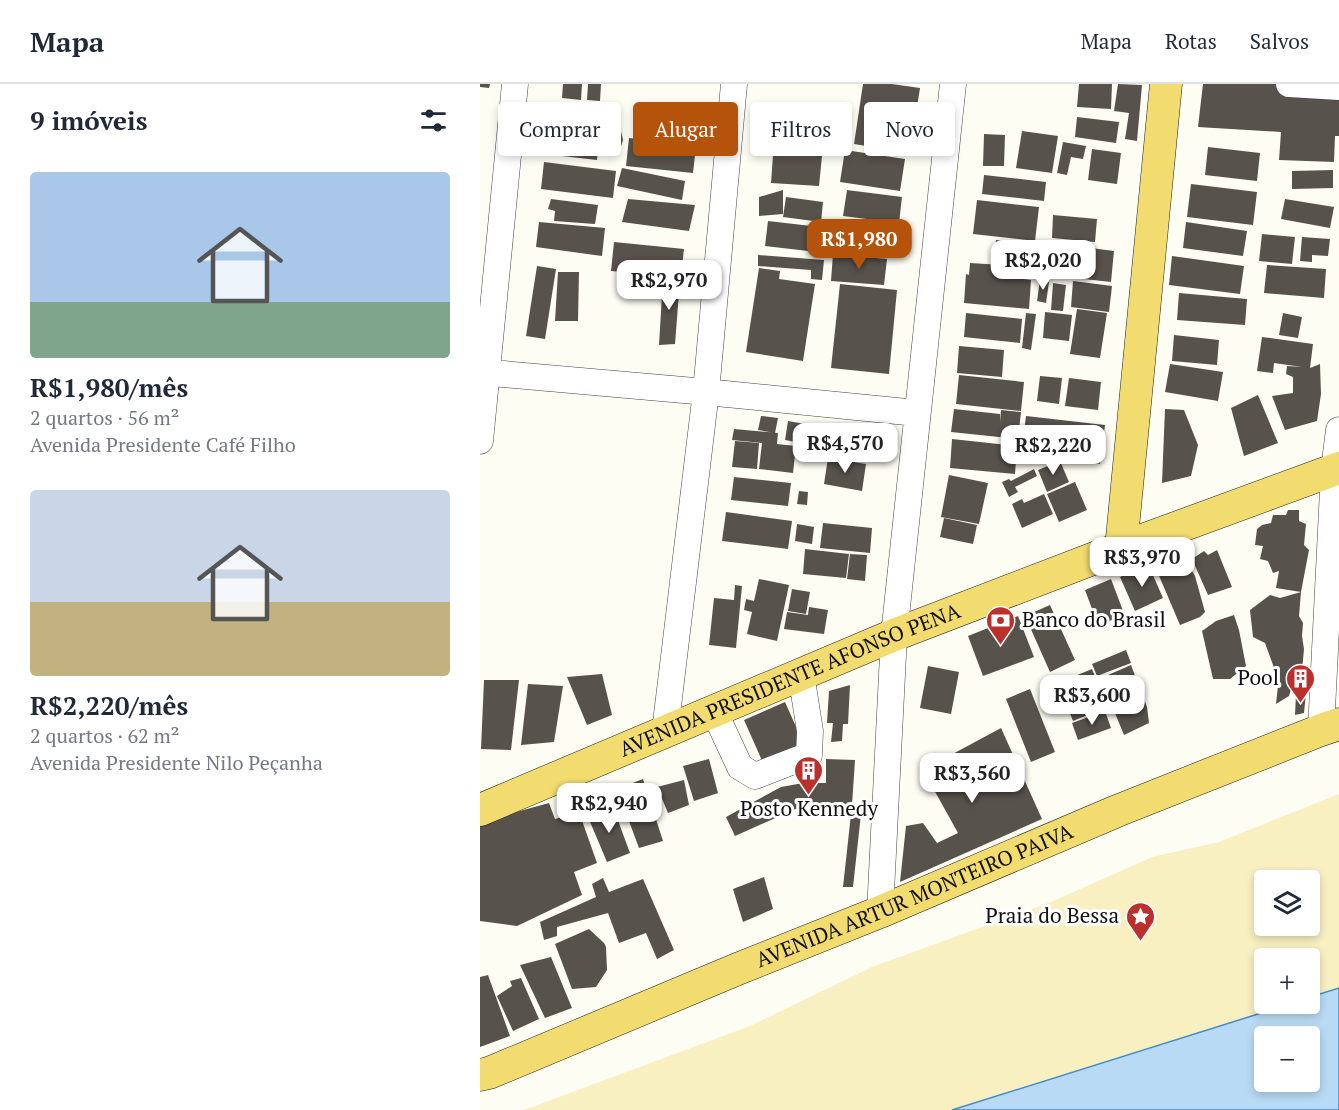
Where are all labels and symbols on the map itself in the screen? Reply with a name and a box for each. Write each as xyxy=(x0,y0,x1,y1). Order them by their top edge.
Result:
pin: R$1,980 xyxy=(804,219,914,270)
pin: R$2,020 xyxy=(988,240,1098,291)
pin: R$2,970 xyxy=(614,260,724,311)
pin: R$4,570 xyxy=(790,423,900,474)
pin: R$2,220 xyxy=(998,425,1108,476)
pin: R$3,970 xyxy=(1087,537,1197,588)
street label: AVENIDA PRESIDENTE AFONSO PENA xyxy=(615,596,965,763)
bank icon: Banco do Brasil xyxy=(985,604,1017,646)
place label: Banco do Brasil xyxy=(1022,605,1166,633)
building icon: Pool xyxy=(1284,662,1316,704)
place label: Pool xyxy=(1238,663,1279,691)
pin: R$3,600 xyxy=(1037,675,1147,726)
pin: R$3,560 xyxy=(917,753,1027,804)
building icon: Posto Kennedy xyxy=(793,754,825,796)
pin: R$2,940 xyxy=(554,783,664,834)
place label: Posto Kennedy xyxy=(740,794,878,822)
street label: AVENIDA ARTUR MONTEIRO PAIVA xyxy=(751,816,1077,973)
place icon: Praia do Bessa xyxy=(1124,900,1156,942)
place label: Praia do Bessa xyxy=(985,901,1119,929)

